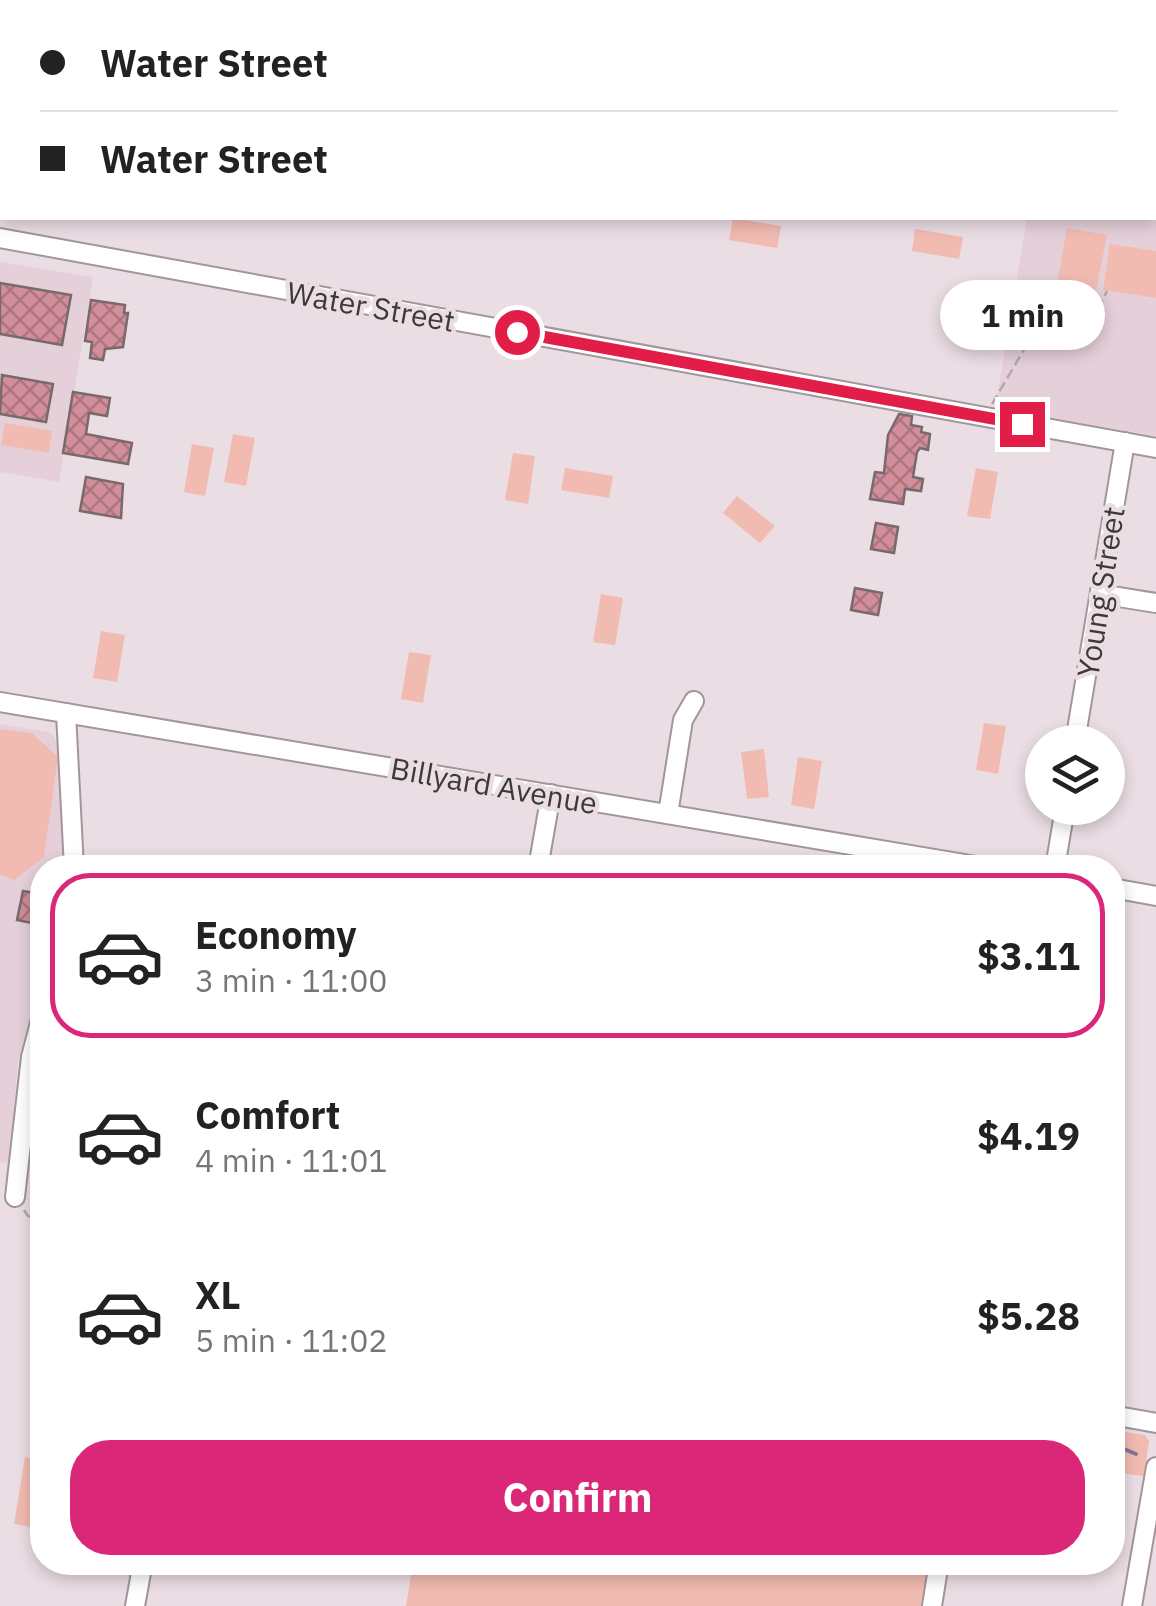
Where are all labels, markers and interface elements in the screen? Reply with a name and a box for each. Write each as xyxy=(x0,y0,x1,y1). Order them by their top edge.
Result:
text: Water Street xyxy=(100,38,328,87)
text: Water Street xyxy=(100,134,328,183)
street label: Water Street xyxy=(284,272,458,340)
callout: 1 min xyxy=(940,279,1104,349)
text: 1 min xyxy=(981,294,1064,336)
route start xyxy=(495,310,540,355)
route end xyxy=(1000,402,1045,447)
street label: Young Street xyxy=(1067,504,1133,680)
map controls xyxy=(1025,725,1125,825)
button: layers xyxy=(1025,725,1125,825)
street label: Billyard Avenue xyxy=(388,748,600,822)
text: Economy xyxy=(195,910,357,959)
icon: car xyxy=(75,911,165,1001)
text: $3.11 xyxy=(977,931,1080,980)
text: 3 min · 11:00 xyxy=(195,959,388,1001)
text: Comfort xyxy=(195,1090,340,1139)
icon: car xyxy=(75,1091,165,1181)
text: $4.19 xyxy=(977,1111,1080,1160)
text: 4 min · 11:01 xyxy=(195,1139,388,1181)
text: XL xyxy=(195,1270,241,1319)
icon: car xyxy=(75,1271,165,1361)
text: $5.28 xyxy=(977,1291,1080,1340)
text: 5 min · 11:02 xyxy=(195,1319,388,1361)
button: Confirm xyxy=(70,1440,1085,1555)

